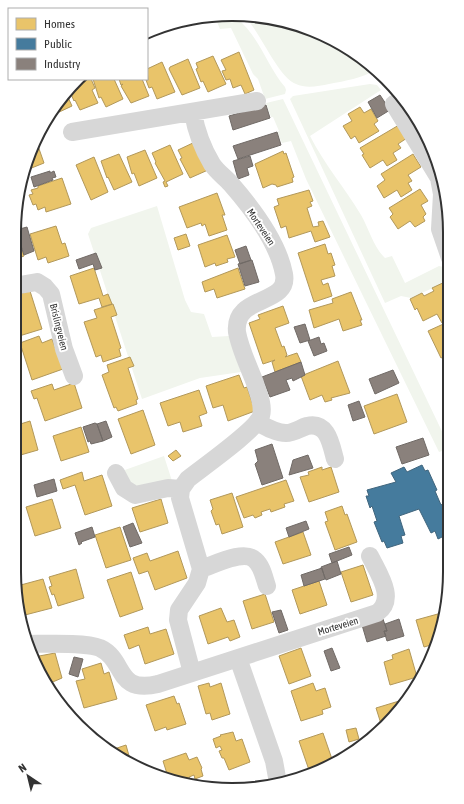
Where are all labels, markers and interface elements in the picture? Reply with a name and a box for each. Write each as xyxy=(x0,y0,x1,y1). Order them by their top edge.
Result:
legend xyxy=(8,8,148,80)
text: Homes xyxy=(44,17,75,31)
text: Public xyxy=(44,37,72,51)
text: Industry xyxy=(44,57,81,71)
street label: Morteveien xyxy=(245,207,277,247)
street label: Brislingveien xyxy=(48,302,70,352)
street label: Morteveien xyxy=(316,615,360,637)
north arrow xyxy=(8,756,48,796)
text: N xyxy=(16,761,28,775)

